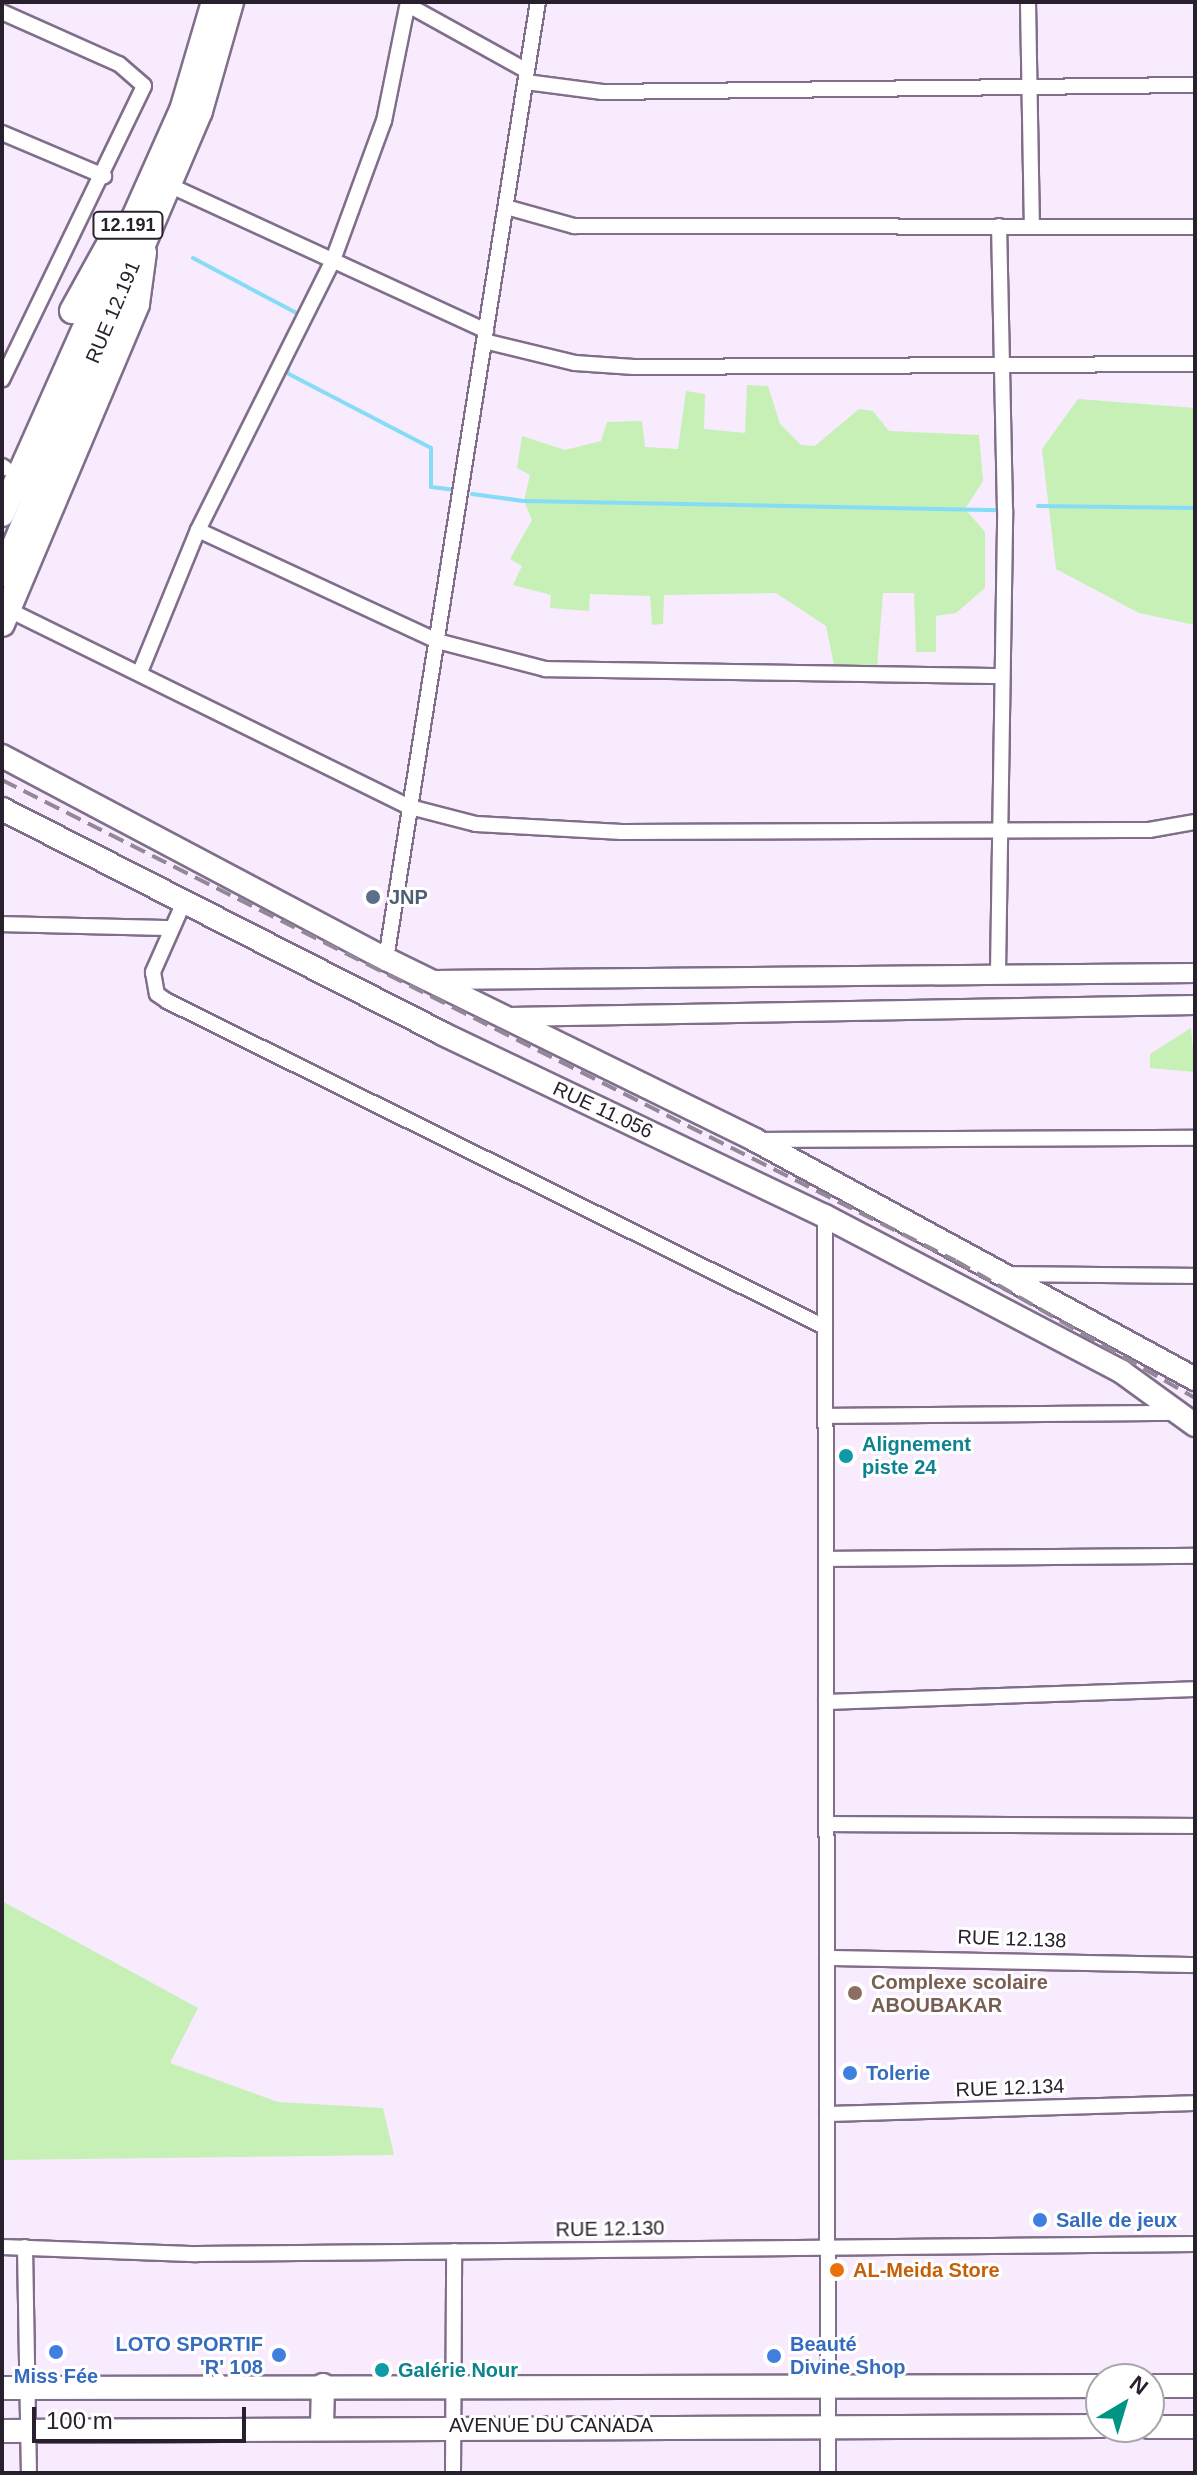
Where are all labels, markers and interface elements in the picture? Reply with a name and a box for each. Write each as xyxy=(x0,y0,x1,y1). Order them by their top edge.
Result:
road number: 12.191 xyxy=(92,211,164,239)
street label: RUE 12.191 xyxy=(81,257,145,367)
place label: JNP xyxy=(389,885,428,909)
marker: JNP xyxy=(364,888,382,906)
street label: RUE 11.056 xyxy=(549,1076,657,1144)
place label: Alignement piste 24 xyxy=(862,1432,971,1479)
marker: Alignement piste 24 xyxy=(837,1447,855,1465)
street label: RUE 12.138 xyxy=(957,1925,1067,1953)
place label: Complexe scolaire ABOUBAKAR xyxy=(871,1970,1048,2017)
marker: Complexe scolaire ABOUBAKAR xyxy=(846,1984,864,2002)
place label: Tolerie xyxy=(866,2061,930,2085)
marker: Tolerie xyxy=(841,2064,859,2082)
street label: RUE 12.134 xyxy=(955,2074,1065,2102)
place label: Salle de jeux xyxy=(1056,2208,1177,2232)
marker: Salle de jeux xyxy=(1031,2211,1049,2229)
street label: RUE 12.130 xyxy=(555,2216,665,2242)
place label: AL-Meida Store xyxy=(853,2258,1000,2282)
marker: AL-Meida Store xyxy=(828,2261,846,2279)
place label: LOTO SPORTIF 'R' 108 xyxy=(116,2332,263,2379)
place label: Beauté Divine Shop xyxy=(790,2332,906,2379)
marker: Miss Fée xyxy=(47,2343,65,2361)
marker: LOTO SPORTIF 'R' 108 xyxy=(270,2346,288,2364)
marker: Beauté Divine Shop xyxy=(765,2347,783,2365)
place label: Galérie Nour xyxy=(398,2358,518,2382)
marker: Galérie Nour xyxy=(373,2361,391,2379)
north arrow xyxy=(1085,2363,1165,2443)
place label: Miss Fée xyxy=(14,2364,98,2388)
text: N xyxy=(1125,2371,1153,2400)
scale bar xyxy=(36,2391,250,2441)
text: 100 m xyxy=(46,2407,113,2434)
street label: AVENUE DU CANADA xyxy=(449,2413,653,2437)

